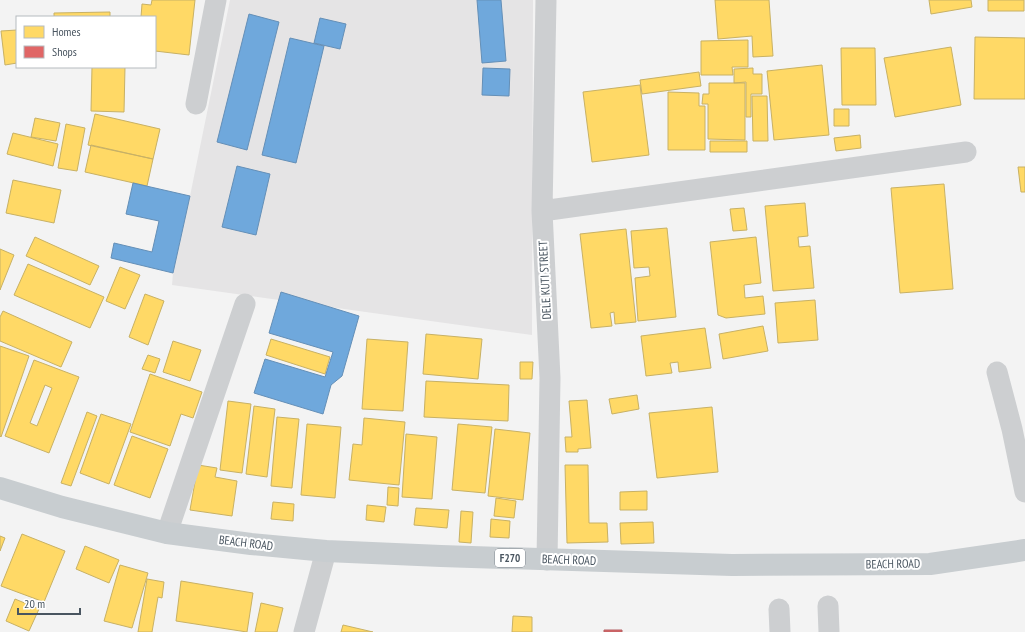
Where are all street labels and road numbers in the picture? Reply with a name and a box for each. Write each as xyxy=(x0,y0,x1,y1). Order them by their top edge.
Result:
street label: DELE KUTI STREET xyxy=(535,240,554,320)
street label: BEACH ROAD xyxy=(218,532,274,553)
road number: F270 xyxy=(495,549,525,567)
street label: BEACH ROAD xyxy=(542,551,596,568)
street label: BEACH ROAD xyxy=(866,556,920,571)

